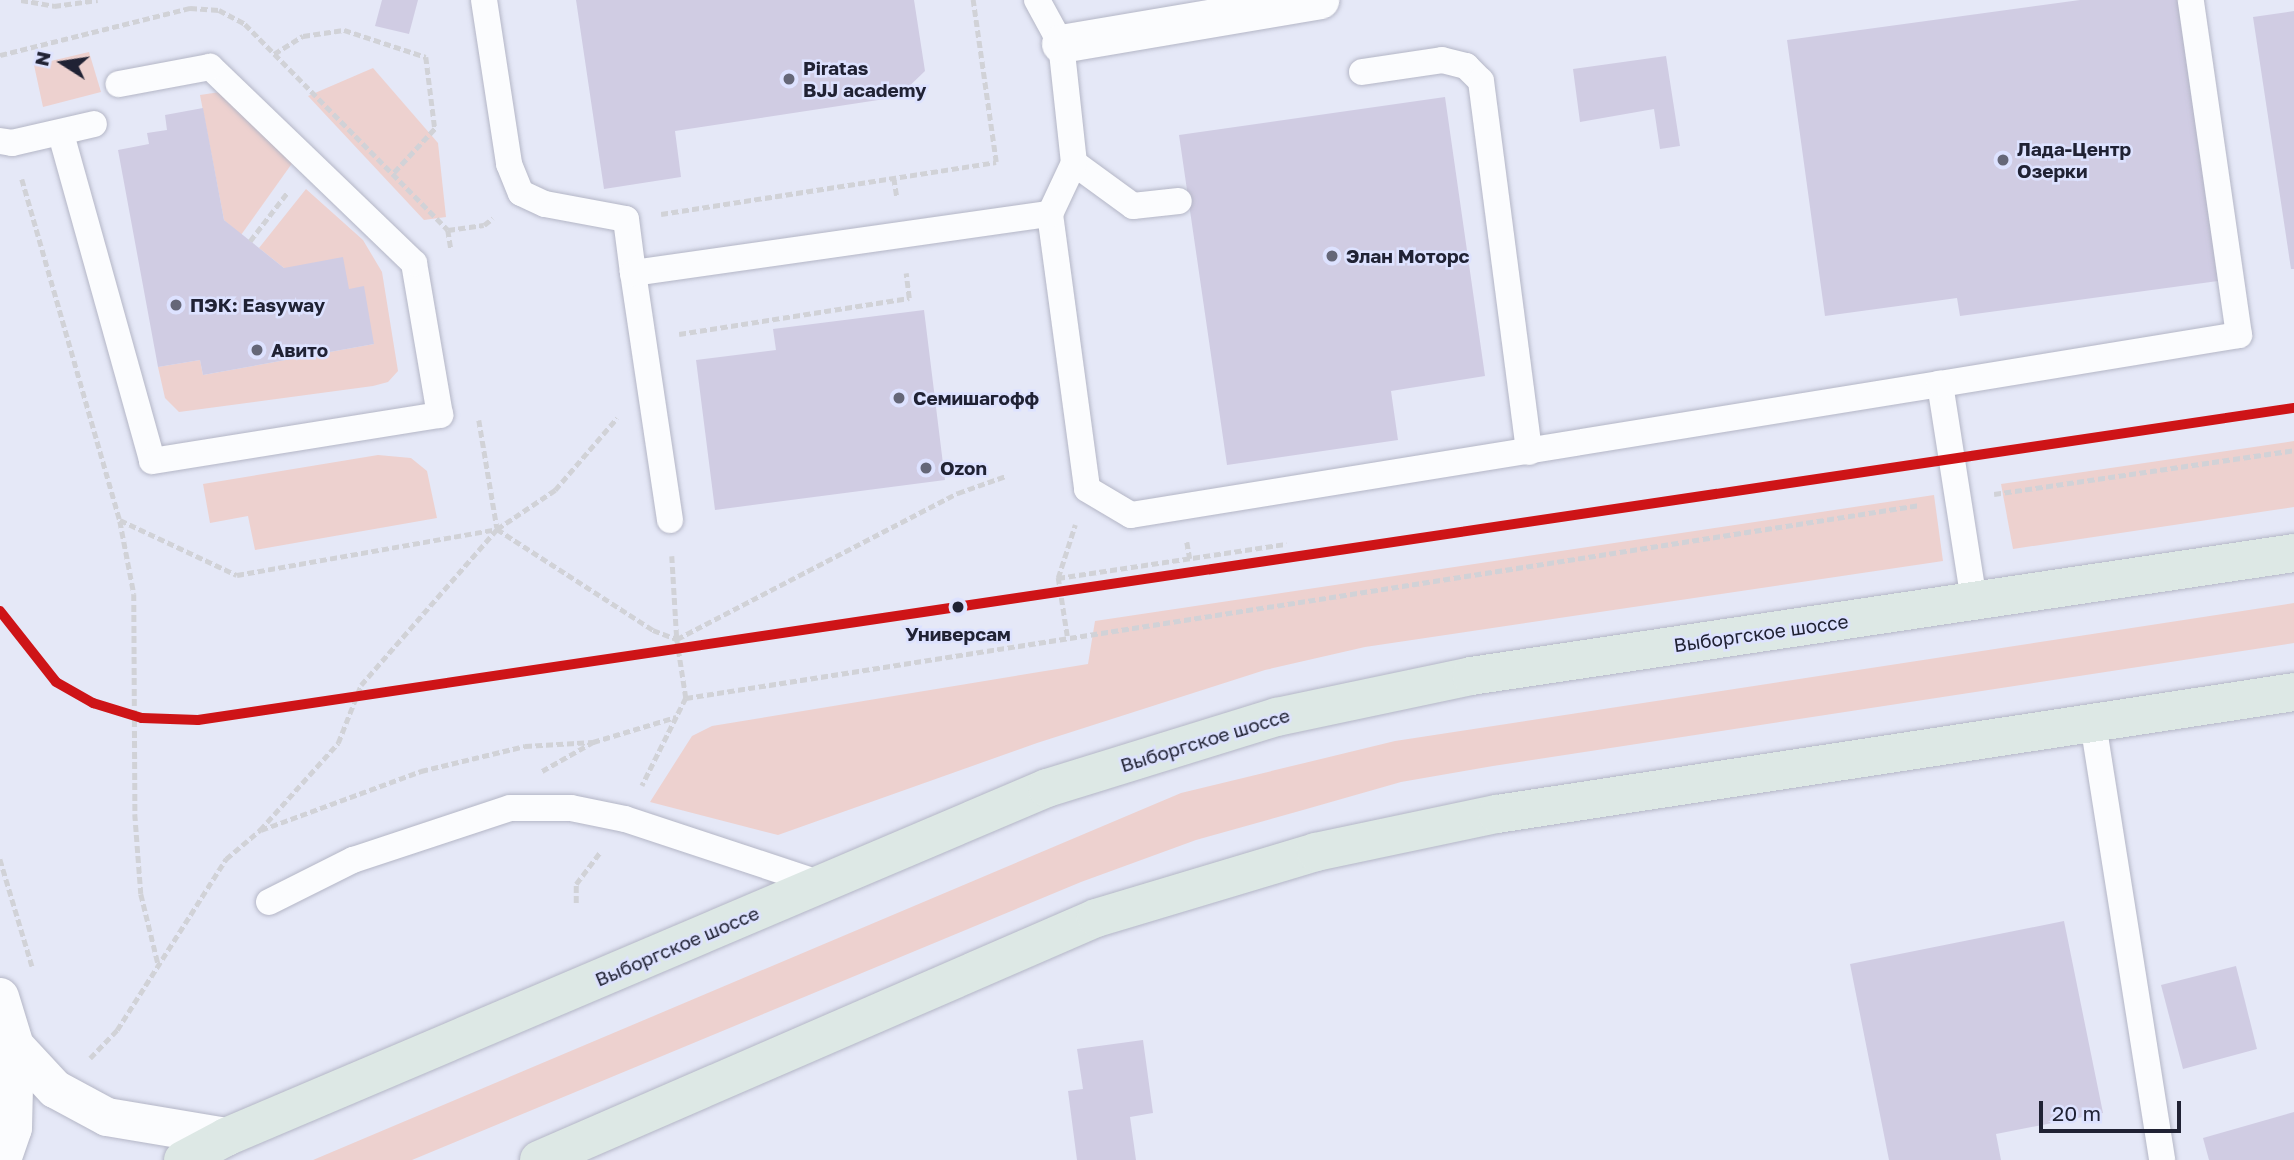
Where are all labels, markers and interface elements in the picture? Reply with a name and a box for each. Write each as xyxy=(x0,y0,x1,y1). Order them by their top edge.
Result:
north arrow xyxy=(28,28,98,98)
text: N xyxy=(29,49,55,68)
place label: Piratas BJJ academy xyxy=(803,57,926,101)
marker: Piratas BJJ academy xyxy=(781,71,797,87)
place label: Лада-Центр Озерки xyxy=(2017,138,2131,182)
marker: Лада-Центр Озерки xyxy=(1995,152,2011,168)
place label: Элан Моторс xyxy=(1346,245,1470,267)
marker: Элан Моторс xyxy=(1324,248,1340,264)
place label: ПЭК: Easyway xyxy=(190,294,325,316)
marker: ПЭК: Easyway xyxy=(168,297,184,313)
place label: Авито xyxy=(271,339,328,361)
marker: Авито xyxy=(249,342,265,358)
place label: Семишагофф xyxy=(913,387,1039,409)
marker: Семишагофф xyxy=(891,390,907,406)
place label: Ozon xyxy=(940,457,987,479)
marker: Ozon xyxy=(918,460,934,476)
marker: Универсам xyxy=(946,595,970,619)
street label: Выборгское шоссе xyxy=(1672,609,1850,657)
place label: Универсам xyxy=(905,623,1011,645)
street label: Выборгское шоссе xyxy=(1117,703,1293,777)
street label: Выборгское шоссе xyxy=(591,901,763,991)
scale bar xyxy=(2042,1086,2184,1130)
text: 20 m xyxy=(2052,1100,2101,1126)

